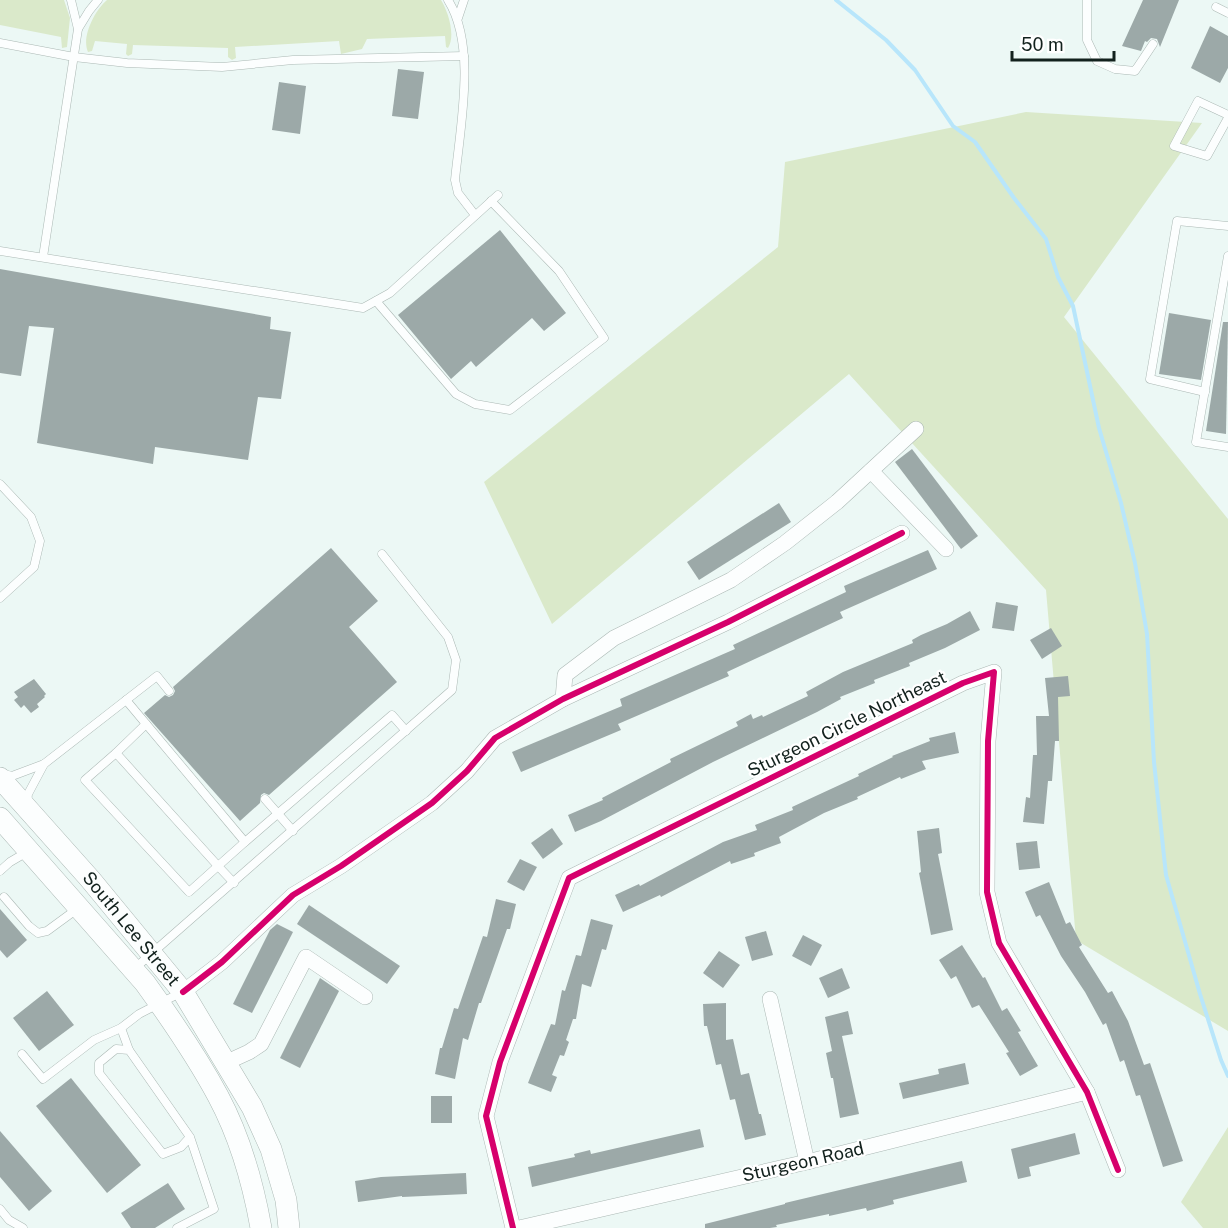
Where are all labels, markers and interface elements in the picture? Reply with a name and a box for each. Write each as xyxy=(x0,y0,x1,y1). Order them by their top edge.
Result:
scale bar xyxy=(1012,24,1114,62)
text: 50 m xyxy=(1021,34,1064,55)
street label: Sturgeon Circle Northeast xyxy=(744,666,950,781)
street label: South Lee Street xyxy=(78,867,185,990)
street label: Sturgeon Road xyxy=(740,1137,866,1186)

